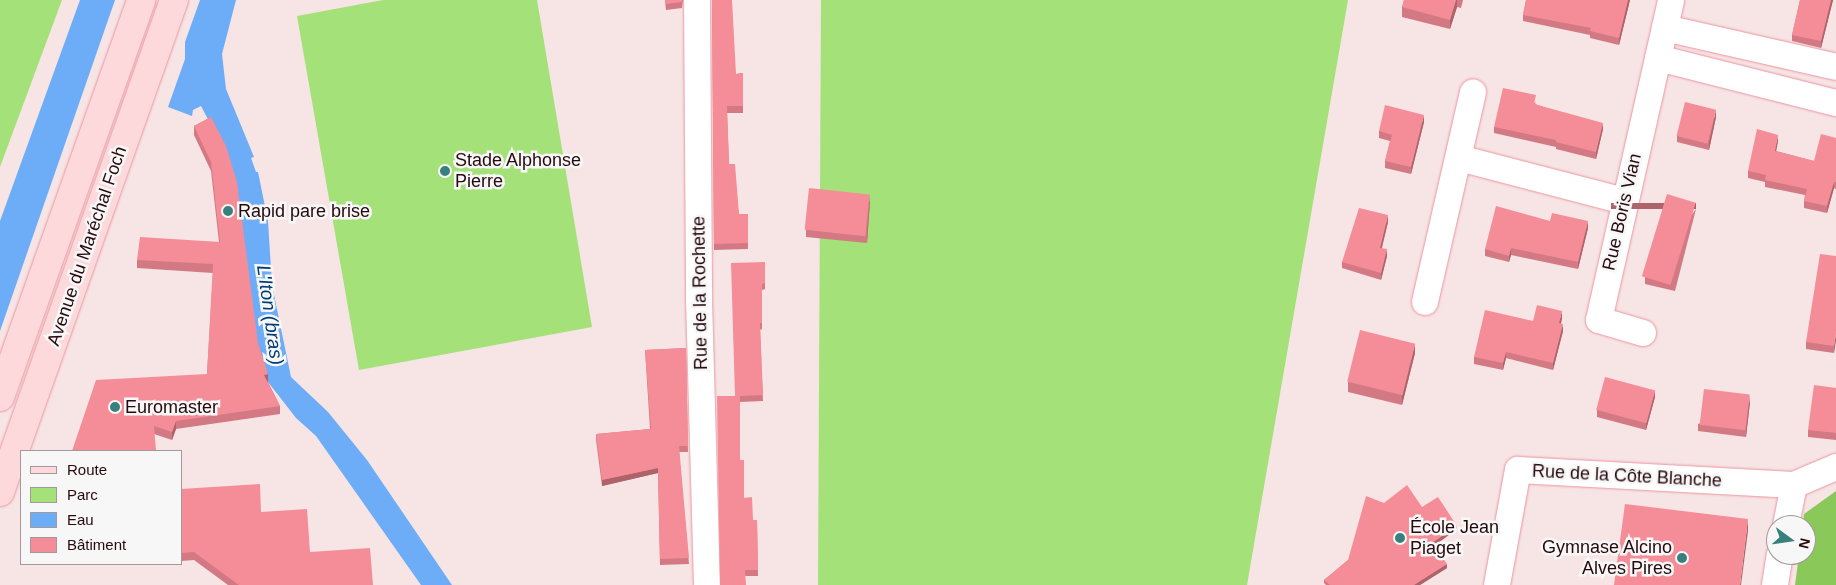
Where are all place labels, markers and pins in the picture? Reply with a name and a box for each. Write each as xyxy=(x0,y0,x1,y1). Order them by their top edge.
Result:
place label: Stade Alphonse Pierre xyxy=(455,150,582,192)
marker: Stade Alphonse Pierre xyxy=(439,165,451,177)
place label: Rapid pare brise xyxy=(238,200,370,222)
marker: Rapid pare brise xyxy=(222,205,234,217)
place label: Euromaster xyxy=(125,396,218,418)
marker: Euromaster xyxy=(109,401,121,413)
place label: École Jean Piaget xyxy=(1410,517,1499,560)
marker: École Jean Piaget xyxy=(1394,532,1406,544)
place label: Gymnase Alcino Alves Pires xyxy=(1541,537,1672,580)
marker: Gymnase Alcino Alves Pires xyxy=(1676,552,1688,564)

